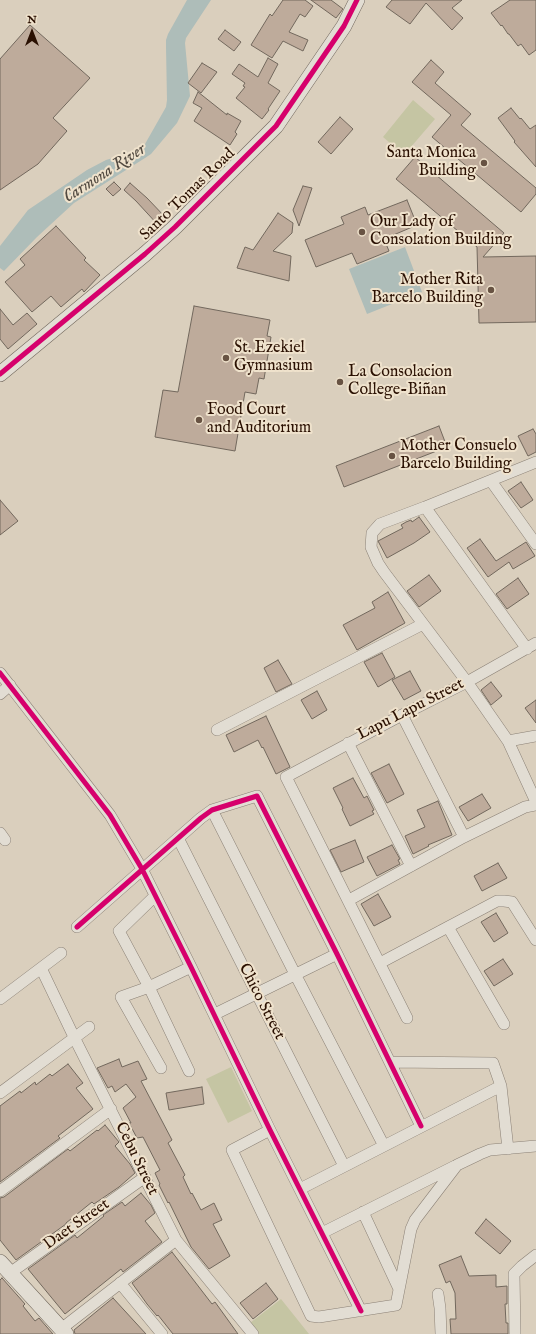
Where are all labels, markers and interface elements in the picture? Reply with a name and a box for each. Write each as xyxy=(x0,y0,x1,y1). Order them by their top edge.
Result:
north arrow xyxy=(12,12,52,52)
text: N xyxy=(27,13,37,27)
water label: Carmona River xyxy=(60,140,150,208)
place label: Santa Monica Building xyxy=(387,144,476,182)
street label: Santo Tomas Road xyxy=(137,145,239,245)
marker: Santa Monica Building xyxy=(479,158,489,168)
place label: Our Lady of Consolation Building xyxy=(370,213,512,251)
marker: Our Lady of Consolation Building xyxy=(357,227,367,237)
place label: Mother Rita Barcelo Building xyxy=(372,271,483,309)
marker: Mother Rita Barcelo Building xyxy=(486,285,496,295)
place label: St. Ezekiel Gymnasium xyxy=(234,339,313,377)
marker: St. Ezekiel Gymnasium xyxy=(221,353,231,363)
place label: La Consolacion College-Biñan xyxy=(348,363,452,401)
marker: La Consolacion College-Biñan xyxy=(335,377,345,387)
place label: Food Court and Auditorium xyxy=(207,401,311,439)
marker: Food Court and Auditorium xyxy=(194,415,204,425)
place label: Mother Consuelo Barcelo Building xyxy=(400,437,517,475)
marker: Mother Consuelo Barcelo Building xyxy=(387,451,397,461)
street label: Lapu Lapu Street xyxy=(354,675,468,745)
street label: Chico Street xyxy=(234,961,288,1043)
street label: Cebu Street xyxy=(110,1119,162,1199)
street label: Daet Street xyxy=(40,1195,114,1255)

